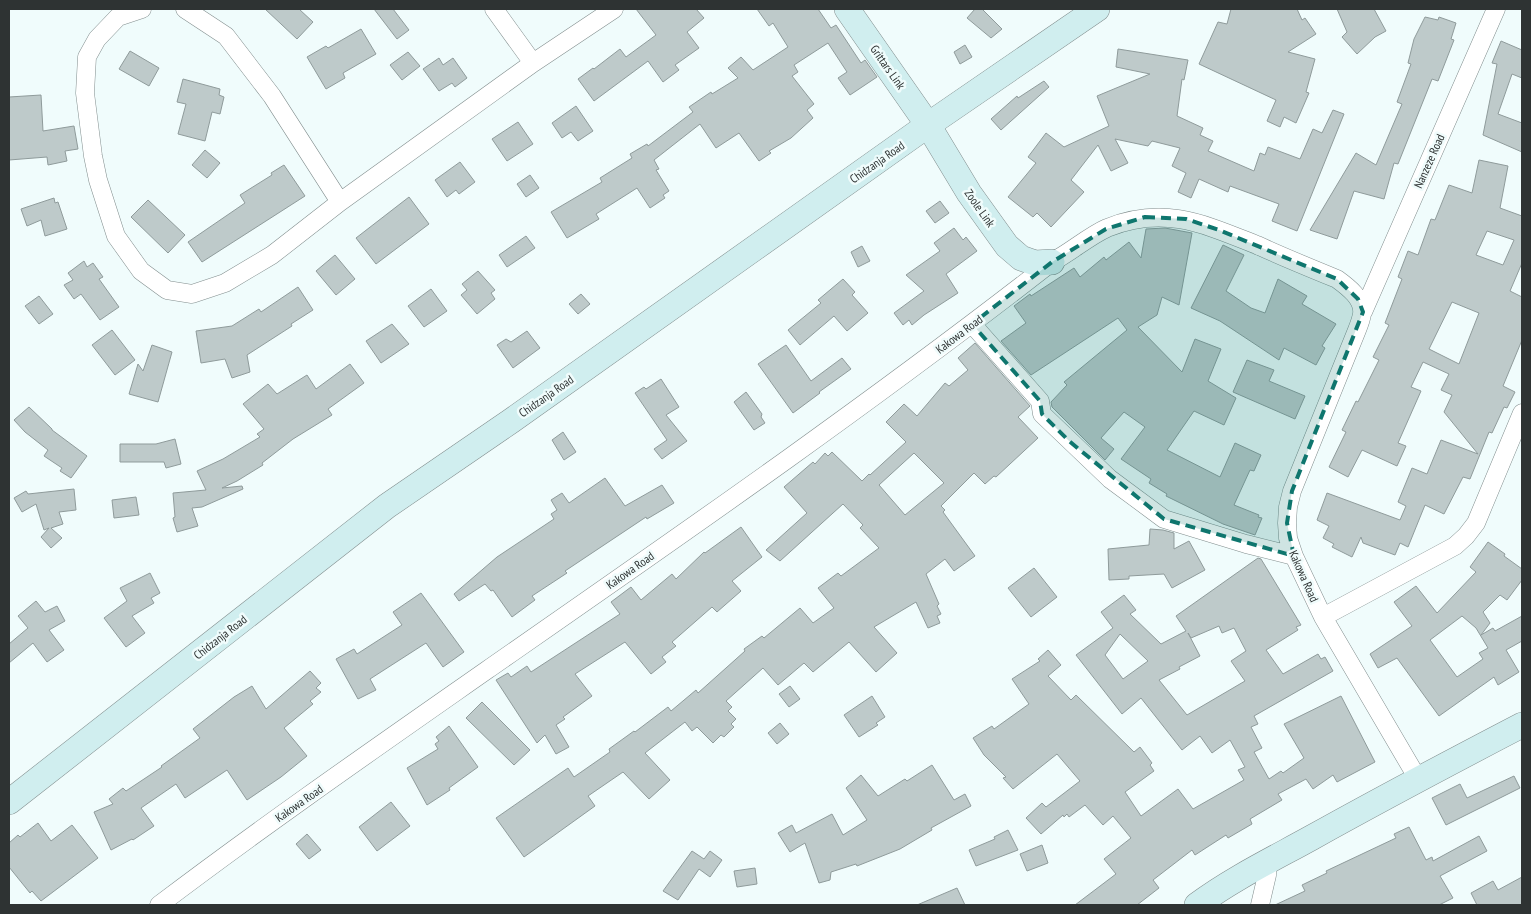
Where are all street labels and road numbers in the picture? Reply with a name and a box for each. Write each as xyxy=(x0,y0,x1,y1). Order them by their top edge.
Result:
street label: Grittars Link xyxy=(867,42,909,92)
street label: Nanzeze Road xyxy=(1410,132,1448,190)
street label: Chidzanja Road xyxy=(847,138,907,186)
street label: Zoole Link xyxy=(962,186,999,230)
street label: Kakowa Road xyxy=(933,311,985,357)
street label: Chidzanja Road xyxy=(516,372,576,420)
street label: Kakowa Road xyxy=(603,548,657,592)
street label: Kakowa Road xyxy=(1286,548,1322,604)
street label: Chidzanja Road xyxy=(190,612,250,662)
street label: Kakowa Road xyxy=(272,781,326,825)

